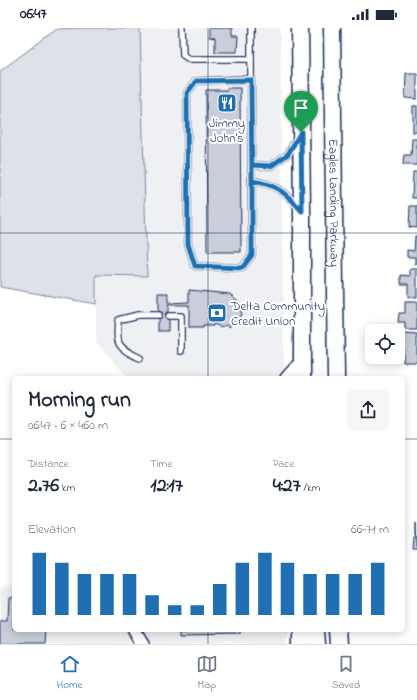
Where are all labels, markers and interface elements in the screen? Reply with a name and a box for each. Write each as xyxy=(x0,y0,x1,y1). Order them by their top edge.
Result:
text: 06:47 xyxy=(20,3,47,25)
pin xyxy=(284,91,318,132)
restaurant icon: Jimmy John's xyxy=(216,92,238,114)
icon: arrive xyxy=(290,97,312,119)
place label: Jimmy John's xyxy=(209,114,245,148)
street label: Eagles Landing Parkway xyxy=(323,139,344,267)
place label: Delta Community Credit Union xyxy=(230,297,325,331)
bank icon: Delta Community Credit Union xyxy=(206,302,228,324)
map controls xyxy=(365,324,405,364)
button: locate xyxy=(365,324,405,364)
text: Morning run xyxy=(28,385,131,417)
button: share xyxy=(347,389,389,431)
text: 06:47 · 6 × 460 m xyxy=(28,416,108,435)
text: Distance xyxy=(28,456,69,472)
text: Time xyxy=(150,456,172,472)
text: Pace xyxy=(273,456,294,472)
text: 2.76 xyxy=(28,472,59,501)
text: 12:17 xyxy=(150,472,183,501)
text: 4:27 xyxy=(273,472,301,501)
text: km xyxy=(59,480,75,496)
text: /km xyxy=(301,480,320,496)
text: Elevation xyxy=(28,520,76,539)
text: 66–71 m xyxy=(351,520,389,539)
tab: Home xyxy=(57,653,82,693)
tab: Map xyxy=(196,653,218,693)
tab: Saved xyxy=(331,653,360,693)

